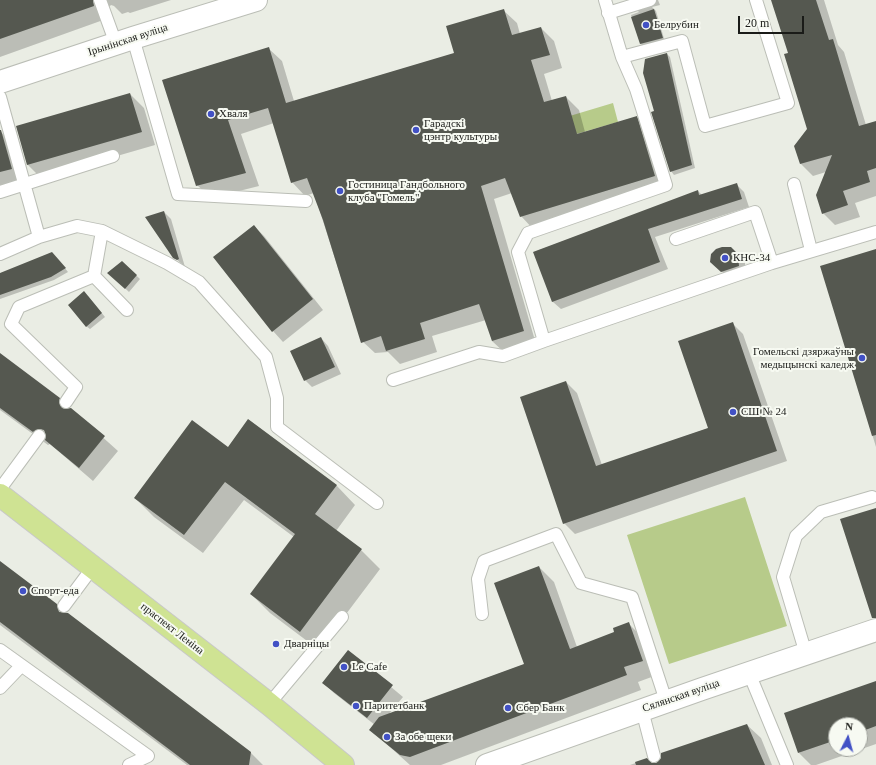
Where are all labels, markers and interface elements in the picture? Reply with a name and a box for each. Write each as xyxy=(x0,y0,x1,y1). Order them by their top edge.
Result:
scale bar xyxy=(740,8,806,34)
text: 20 m xyxy=(745,16,769,30)
place label: Белрубин xyxy=(654,18,699,32)
marker: Белрубин xyxy=(641,20,651,30)
street label: Ірынінская вуліца xyxy=(86,21,170,59)
place label: Хваля xyxy=(219,107,248,121)
marker: Хваля xyxy=(206,109,216,119)
place label: Гарадскі цэнтр культуры xyxy=(424,117,497,143)
marker: Гарадскі цэнтр культуры xyxy=(411,125,421,135)
place label: Гостиница Гандбольного клуба "Гомель" xyxy=(348,178,465,204)
marker: Гостиница Гандбольного клуба "Гомель" xyxy=(335,186,345,196)
place label: КНС-34 xyxy=(733,251,770,265)
marker: КНС-34 xyxy=(720,253,730,263)
place label: Гомельскі дзяржаўны медыцынскі каледж xyxy=(753,345,854,371)
marker: Гомельскі дзяржаўны медыцынскі каледж xyxy=(857,353,867,363)
place label: СШ № 24 xyxy=(741,405,786,419)
marker: СШ № 24 xyxy=(728,407,738,417)
place label: Спорт-еда xyxy=(31,584,79,598)
marker: Спорт-еда xyxy=(18,586,28,596)
street label: праспект Леніна xyxy=(138,600,206,658)
place label: Дварніцы xyxy=(284,637,329,651)
marker: Дварніцы xyxy=(271,639,281,649)
place label: Le Cafe xyxy=(352,660,387,674)
marker: Le Cafe xyxy=(339,662,349,672)
street label: Сялянская вуліца xyxy=(641,677,721,715)
place label: Паритетбанк xyxy=(364,699,424,713)
marker: Паритетбанк xyxy=(351,701,361,711)
place label: Сбер Банк xyxy=(516,701,564,715)
marker: Сбер Банк xyxy=(503,703,513,713)
north arrow xyxy=(828,717,868,757)
text: N xyxy=(845,720,854,732)
place label: За обе щеки xyxy=(395,730,451,744)
marker: За обе щеки xyxy=(382,732,392,742)

